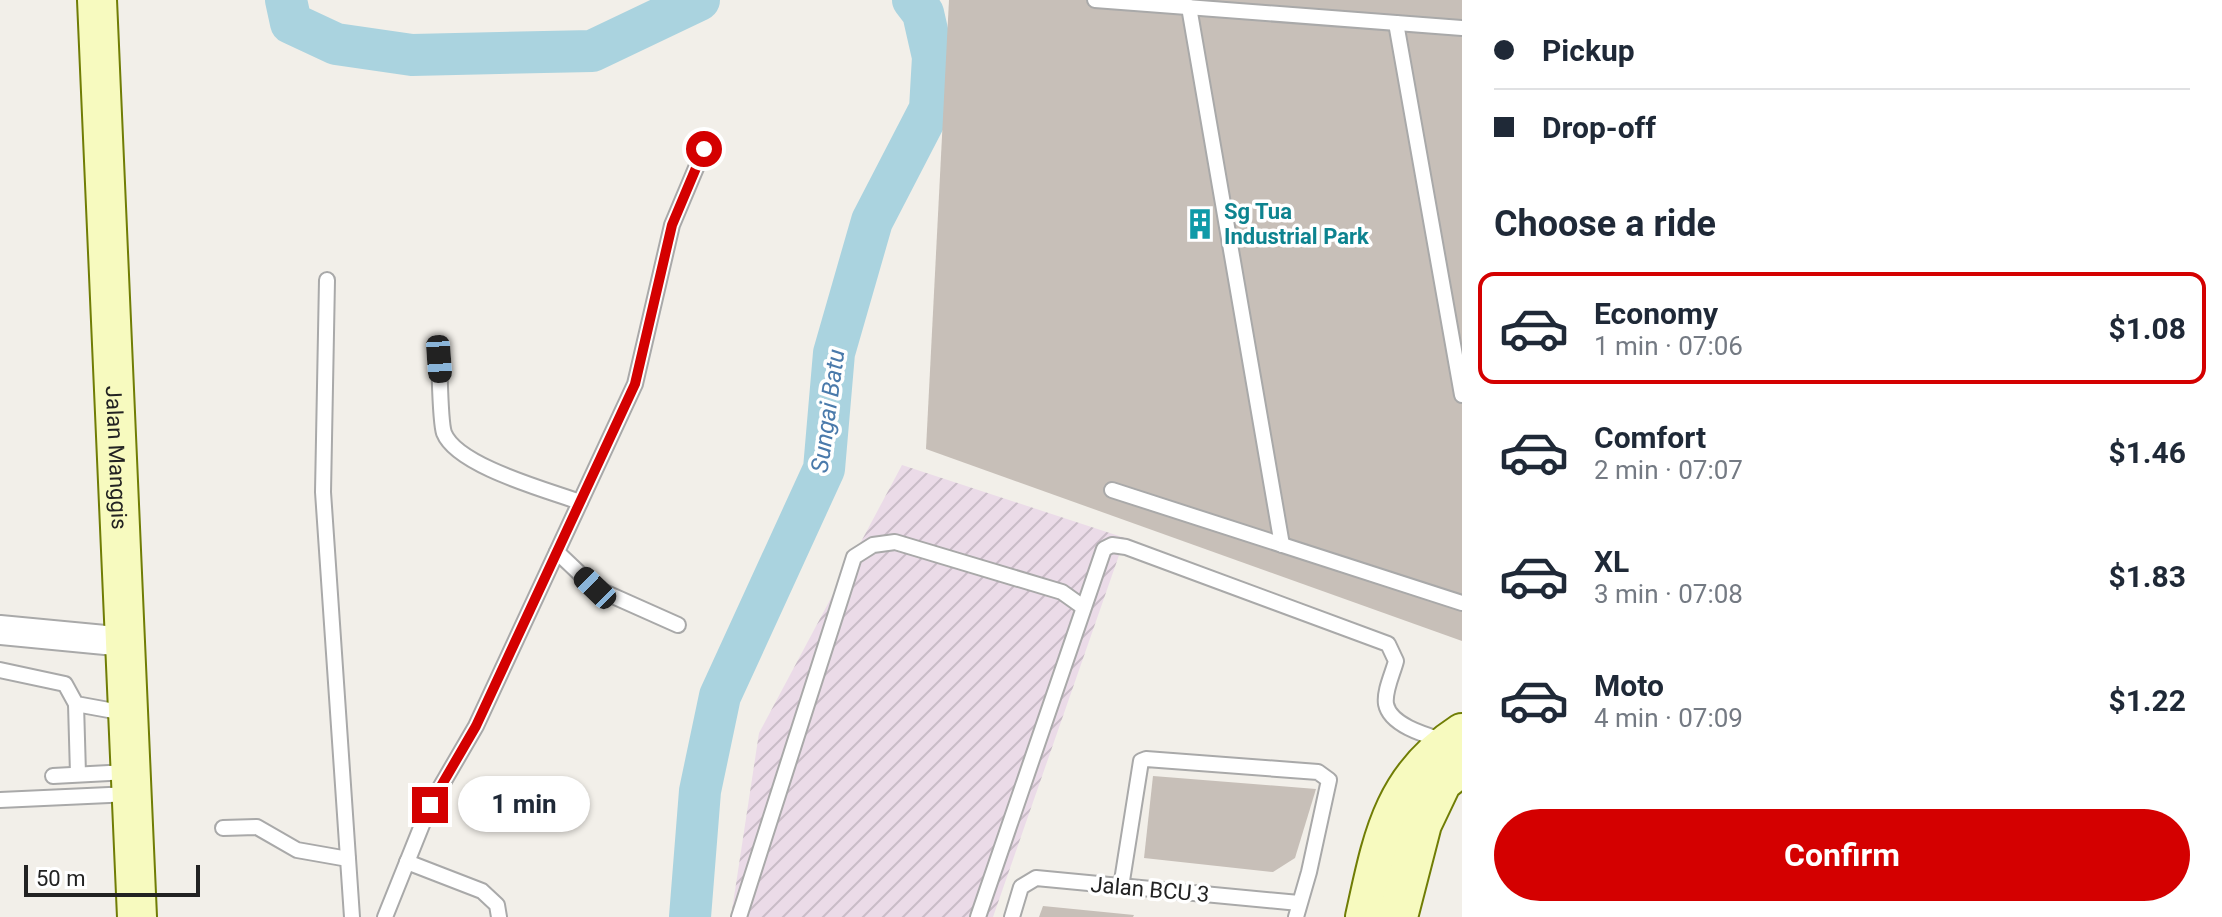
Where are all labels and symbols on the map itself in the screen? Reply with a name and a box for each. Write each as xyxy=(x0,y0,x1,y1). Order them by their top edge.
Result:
route start xyxy=(686,131,722,167)
place label: Sg Tua Industrial Park xyxy=(1224,199,1369,249)
building icon: Sg Tua Industrial Park xyxy=(1183,207,1217,241)
car xyxy=(425,334,453,384)
water label: Sungai Batu xyxy=(805,347,851,475)
street label: Jalan Manggis xyxy=(101,385,132,530)
car xyxy=(569,563,621,613)
callout: 1 min xyxy=(458,777,590,833)
route end xyxy=(412,787,448,823)
scale bar xyxy=(24,861,200,897)
street label: Jalan BCU 3 xyxy=(1090,872,1210,907)

